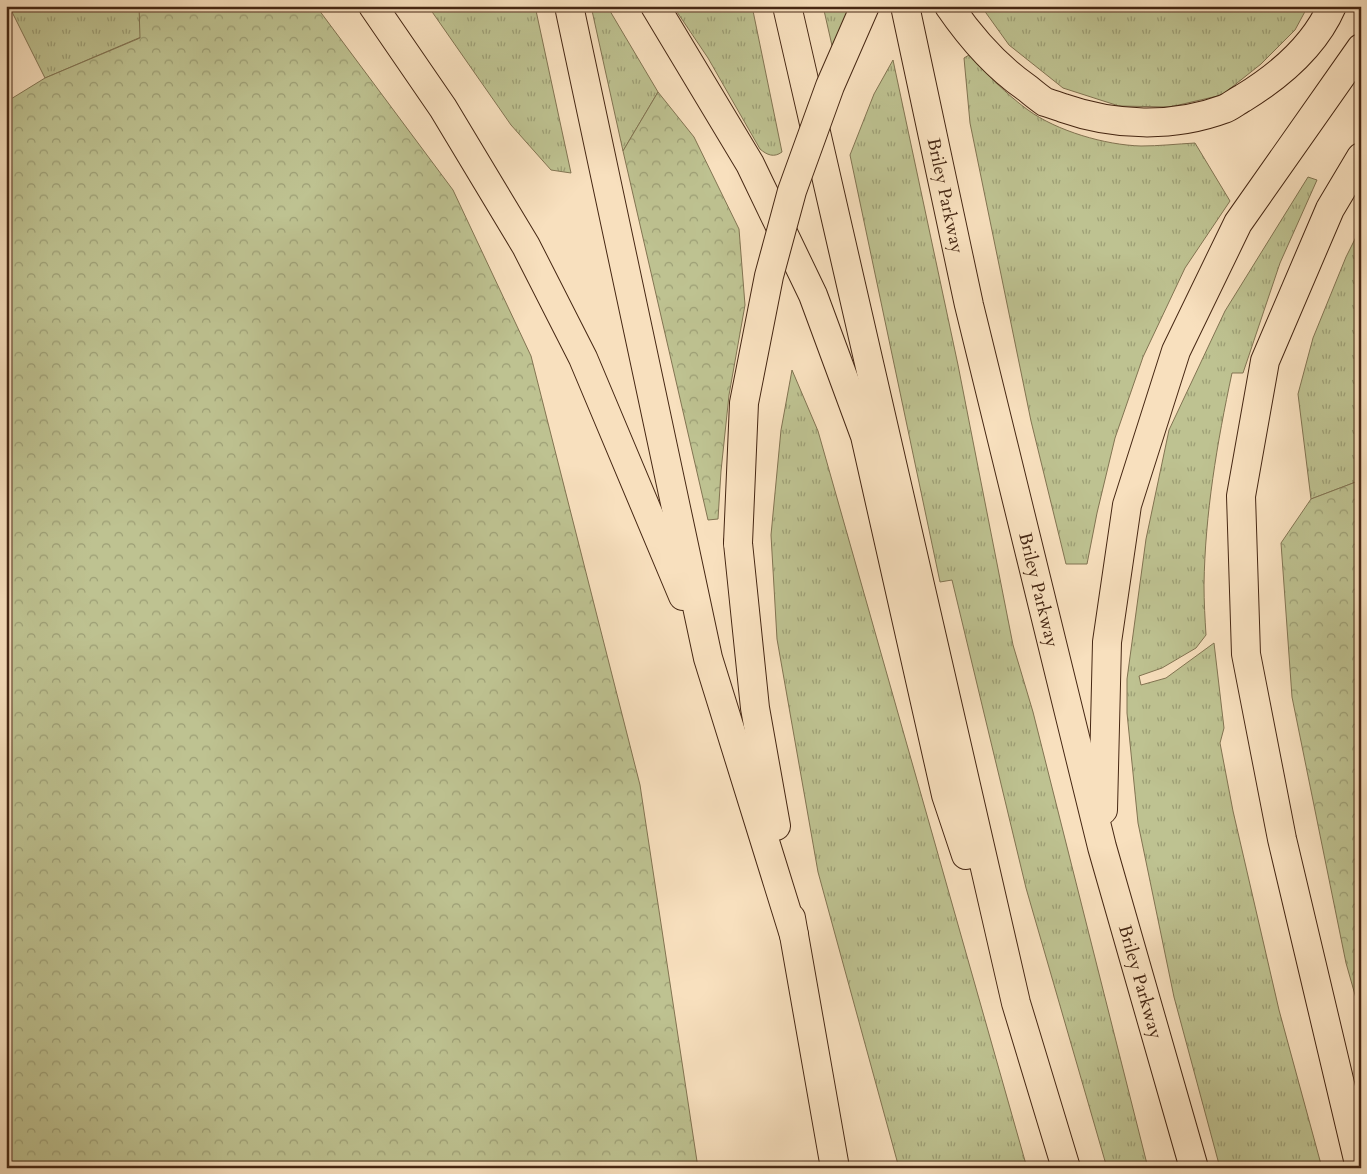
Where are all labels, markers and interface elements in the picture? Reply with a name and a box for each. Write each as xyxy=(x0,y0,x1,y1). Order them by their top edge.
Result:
street label: Briley Parkway xyxy=(921,136,970,256)
street label: Briley Parkway xyxy=(1012,530,1065,650)
street label: Briley Parkway xyxy=(1112,922,1168,1042)

